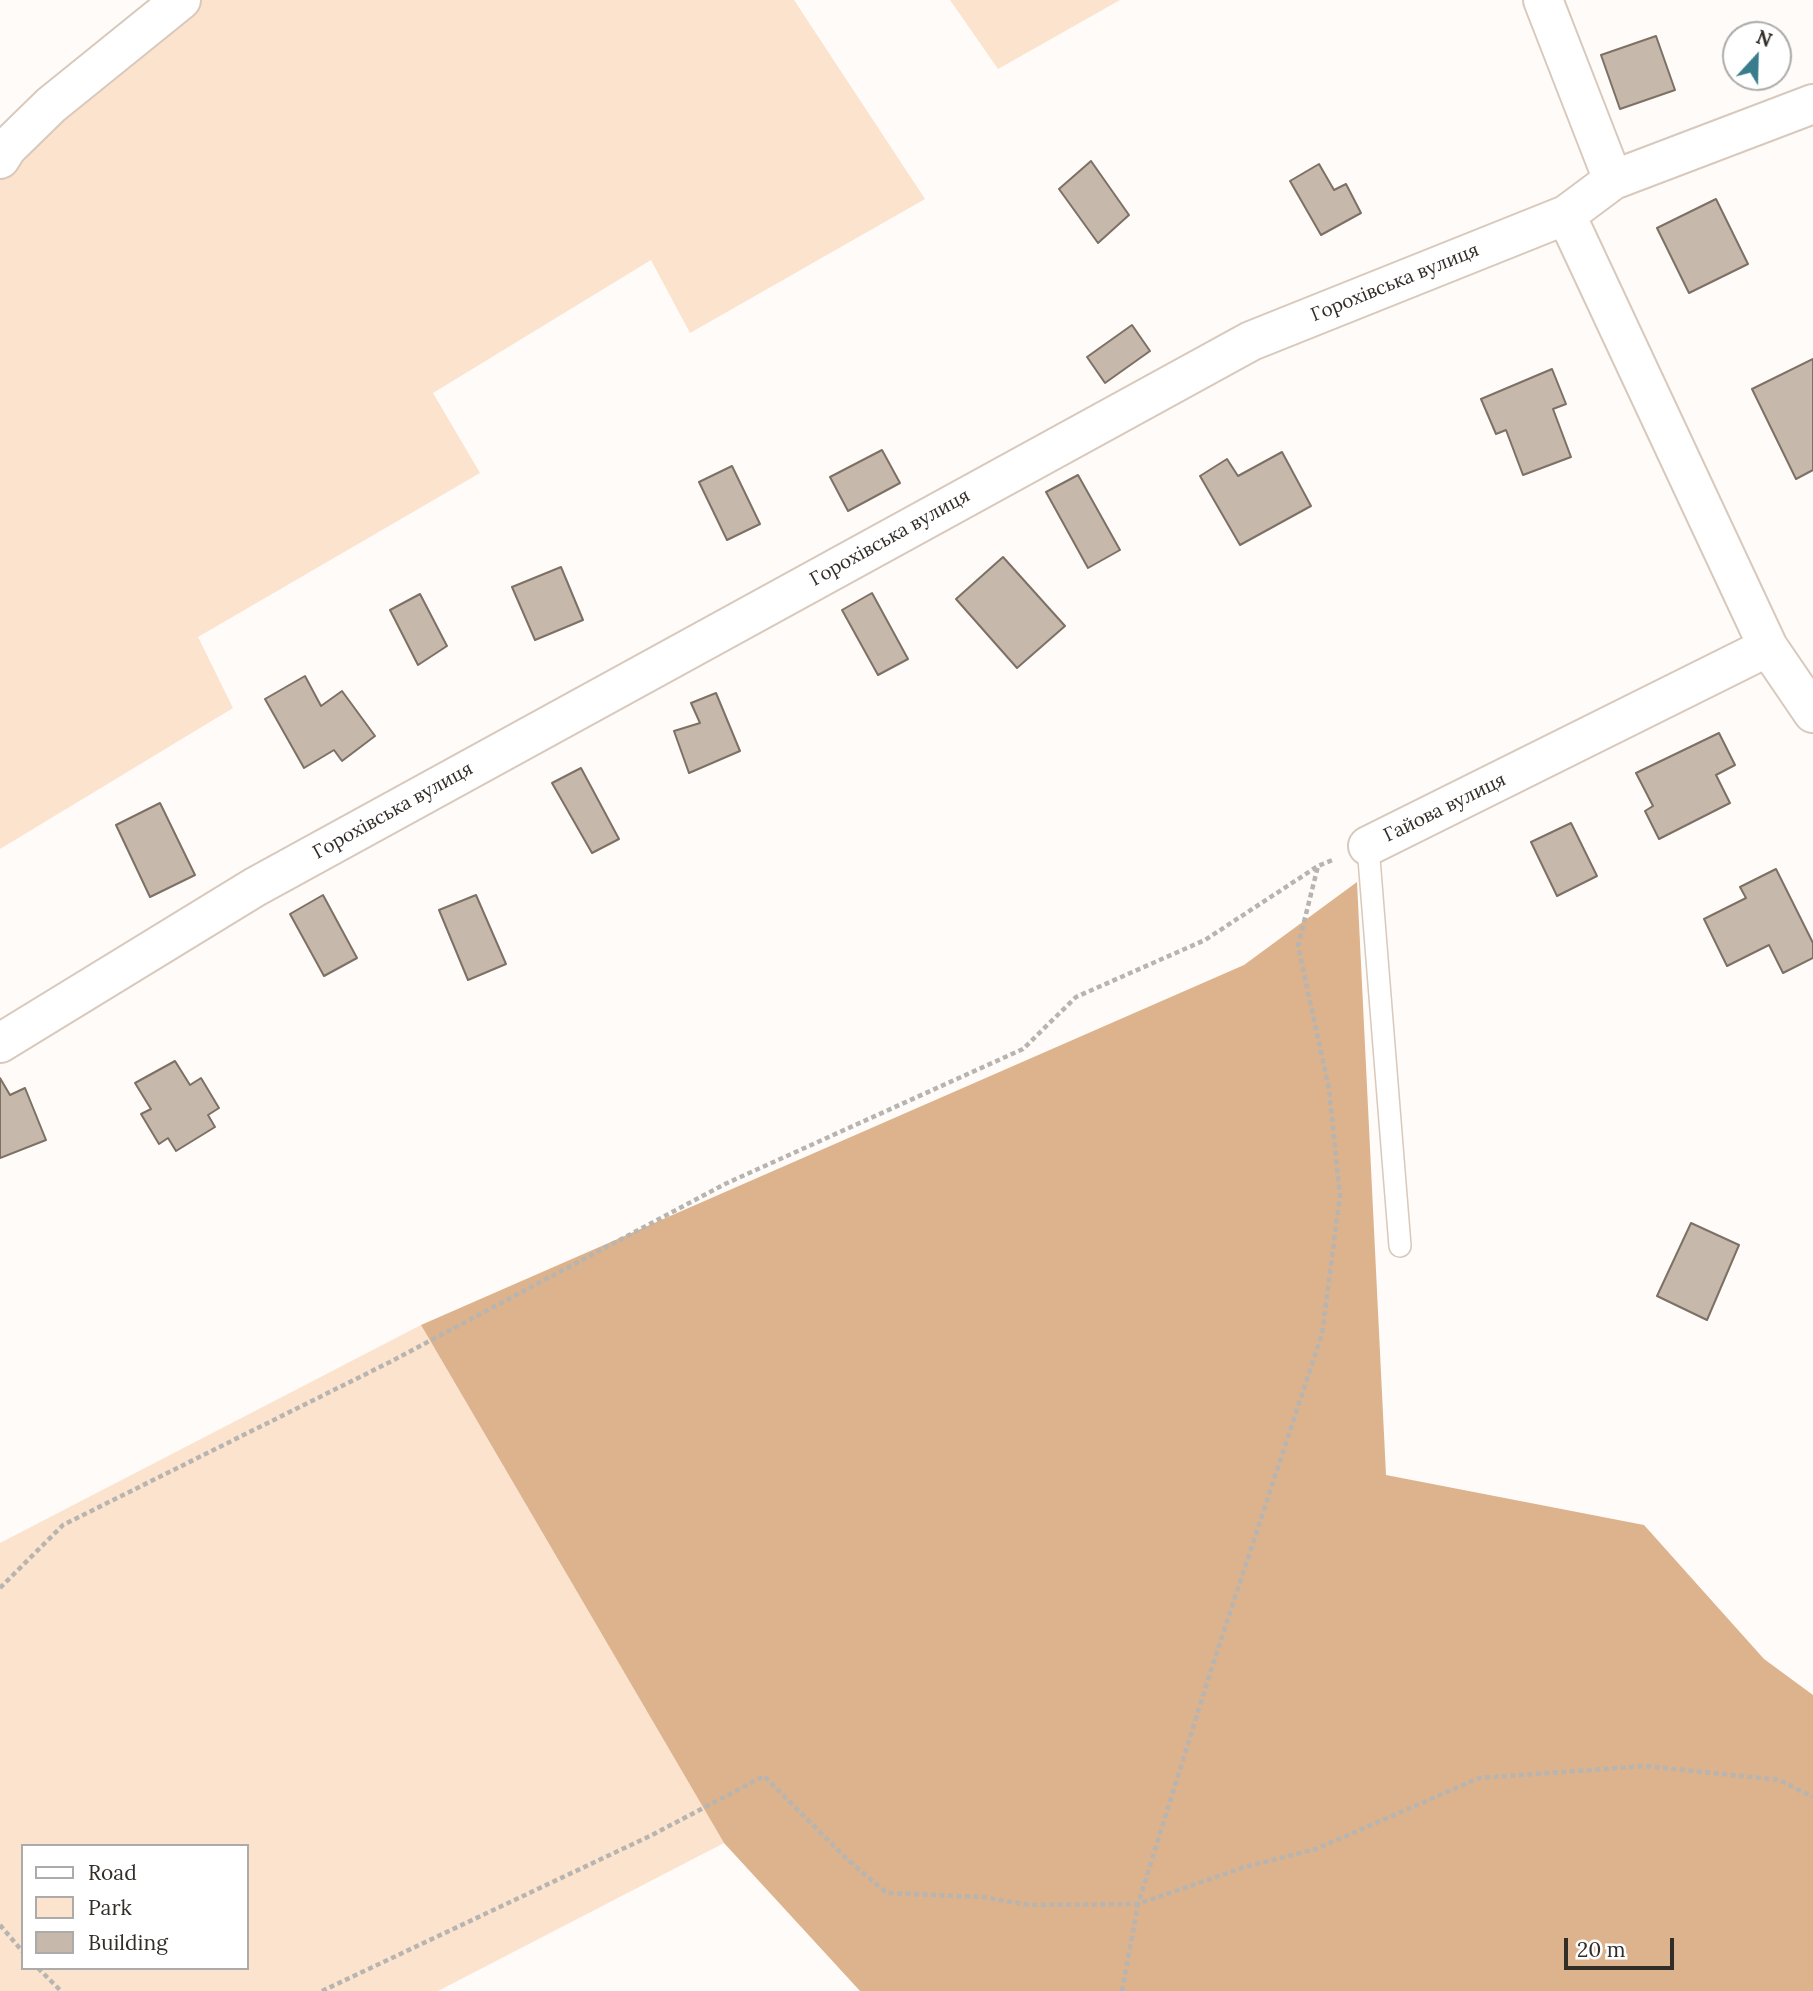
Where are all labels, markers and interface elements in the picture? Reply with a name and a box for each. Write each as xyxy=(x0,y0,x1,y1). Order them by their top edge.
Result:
north arrow xyxy=(1722,21,1792,91)
text: N xyxy=(1753,25,1775,52)
street label: Горохівська вулиця xyxy=(1308,239,1482,327)
street label: Горохівська вулиця xyxy=(806,485,974,591)
street label: Горохівська вулиця xyxy=(309,758,477,864)
street label: Гайова вулиця xyxy=(1380,769,1510,847)
legend xyxy=(21,1844,248,1970)
text: Road xyxy=(88,1859,137,1886)
text: Park xyxy=(88,1894,132,1921)
scale bar xyxy=(1568,1924,1678,1968)
text: Building xyxy=(88,1929,168,1956)
text: 20 m xyxy=(1577,1936,1626,1963)

